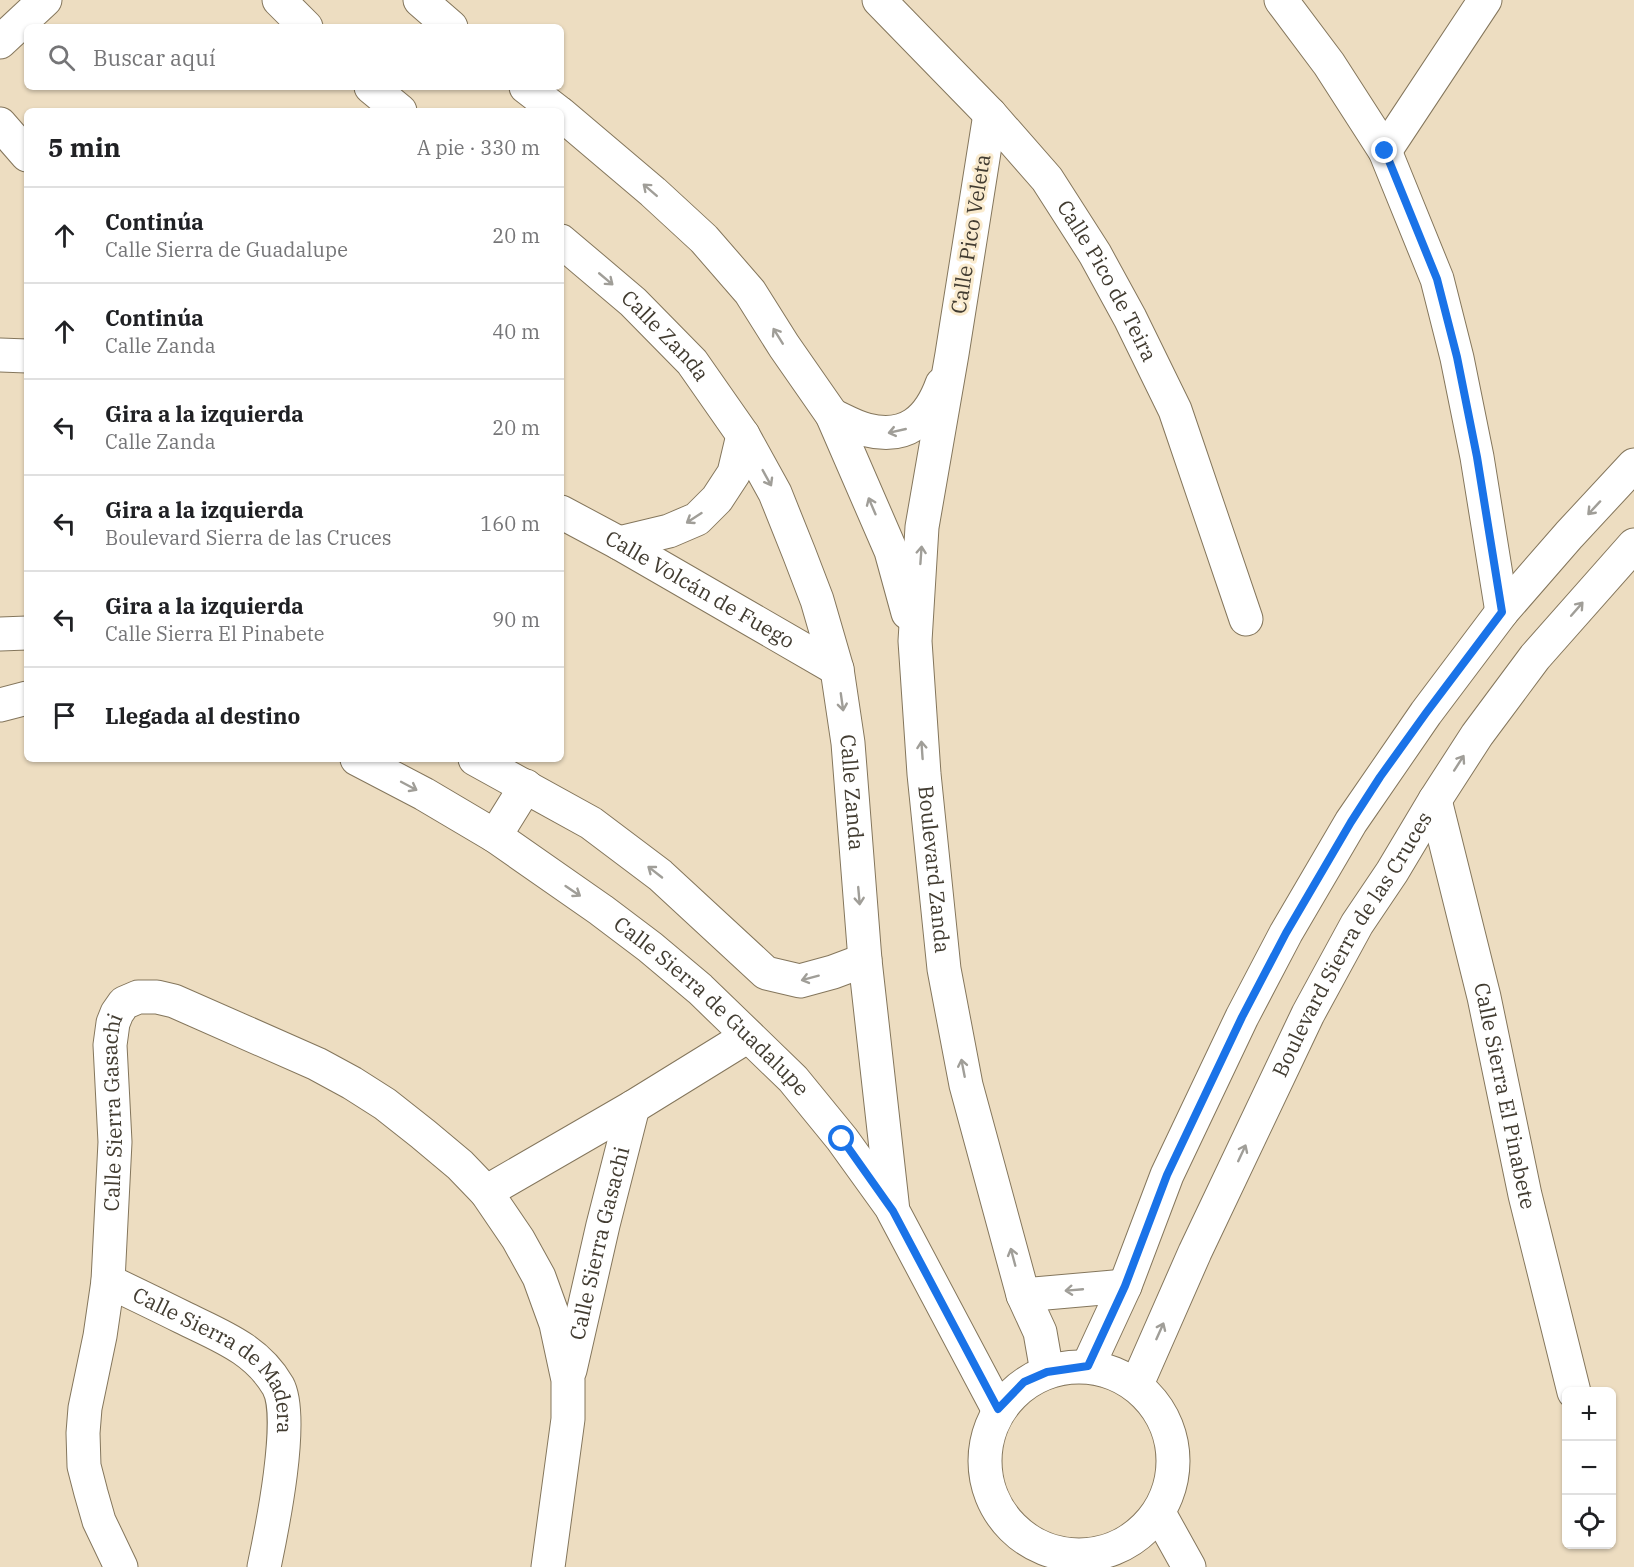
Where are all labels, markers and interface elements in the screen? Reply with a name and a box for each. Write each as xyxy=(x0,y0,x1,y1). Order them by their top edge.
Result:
search box xyxy=(24,24,564,90)
icon: search xyxy=(45,41,78,74)
text: Buscar aquí xyxy=(93,43,216,72)
text: 5 min xyxy=(48,130,121,164)
text: A pie · 330 m xyxy=(417,134,540,161)
route end xyxy=(1371,137,1397,163)
street label: Calle Pico Veleta xyxy=(944,152,996,316)
one-way arrow xyxy=(643,183,658,197)
street label: Calle Pico de Teira xyxy=(1051,194,1164,366)
text: Continúa xyxy=(105,207,204,236)
icon: ahead xyxy=(48,219,81,252)
text: 20 m xyxy=(492,222,540,249)
text: Calle Sierra de Guadalupe xyxy=(105,236,348,263)
one-way arrow xyxy=(598,272,613,286)
street label: Calle Zanda xyxy=(616,283,716,386)
text: Continúa xyxy=(105,303,204,332)
icon: ahead xyxy=(48,315,81,348)
text: 40 m xyxy=(492,318,540,345)
one-way arrow xyxy=(771,328,783,345)
text: Calle Zanda xyxy=(105,332,216,359)
text: Gira a la izquierda xyxy=(105,399,304,428)
icon: left xyxy=(48,411,81,444)
text: 20 m xyxy=(492,414,540,441)
one-way arrow xyxy=(888,426,907,437)
text: Calle Zanda xyxy=(105,428,216,455)
one-way arrow xyxy=(761,469,773,486)
text: Gira a la izquierda xyxy=(105,495,304,524)
one-way arrow xyxy=(866,497,877,515)
one-way arrow xyxy=(1587,500,1601,515)
icon: left xyxy=(48,507,81,540)
text: 160 m xyxy=(480,510,540,537)
one-way arrow xyxy=(687,512,703,524)
street label: Calle Volcán de Fuego xyxy=(601,523,800,654)
text: Boulevard Sierra de las Cruces xyxy=(105,524,392,551)
one-way arrow xyxy=(915,546,926,566)
text: Gira a la izquierda xyxy=(105,591,304,620)
one-way arrow xyxy=(1570,602,1584,617)
icon: left xyxy=(48,603,81,636)
text: 90 m xyxy=(492,606,540,633)
text: Calle Sierra El Pinabete xyxy=(105,620,325,647)
one-way arrow xyxy=(836,691,847,711)
icon: arrive xyxy=(48,699,81,732)
text: Llegada al destino xyxy=(105,701,300,730)
street label: Calle Zanda xyxy=(834,732,871,851)
one-way arrow xyxy=(917,740,928,760)
one-way arrow xyxy=(1452,755,1465,772)
one-way arrow xyxy=(399,781,417,792)
street label: Boulevard Zanda xyxy=(912,784,957,955)
street label: Boulevard Sierra de las Cruces xyxy=(1265,806,1438,1081)
one-way arrow xyxy=(647,865,663,878)
one-way arrow xyxy=(564,885,581,897)
one-way arrow xyxy=(854,885,865,905)
street label: Calle Sierra de Guadalupe xyxy=(608,909,816,1101)
one-way arrow xyxy=(800,973,819,985)
street label: Calle Sierra El Pinabete xyxy=(1468,979,1543,1212)
street label: Calle Sierra Gasachi xyxy=(95,1009,129,1212)
one-way arrow xyxy=(957,1059,968,1078)
route start xyxy=(828,1125,854,1151)
street label: Calle Sierra Gasachi xyxy=(562,1143,635,1343)
one-way arrow xyxy=(1236,1145,1248,1163)
one-way arrow xyxy=(1006,1247,1018,1266)
street label: Calle Sierra de Madera xyxy=(128,1280,299,1434)
one-way arrow xyxy=(1065,1285,1085,1296)
one-way arrow xyxy=(1155,1322,1167,1340)
map controls xyxy=(1562,1387,1616,1549)
button: + xyxy=(1562,1387,1616,1441)
button: − xyxy=(1562,1441,1616,1495)
button: locate xyxy=(1562,1495,1616,1549)

